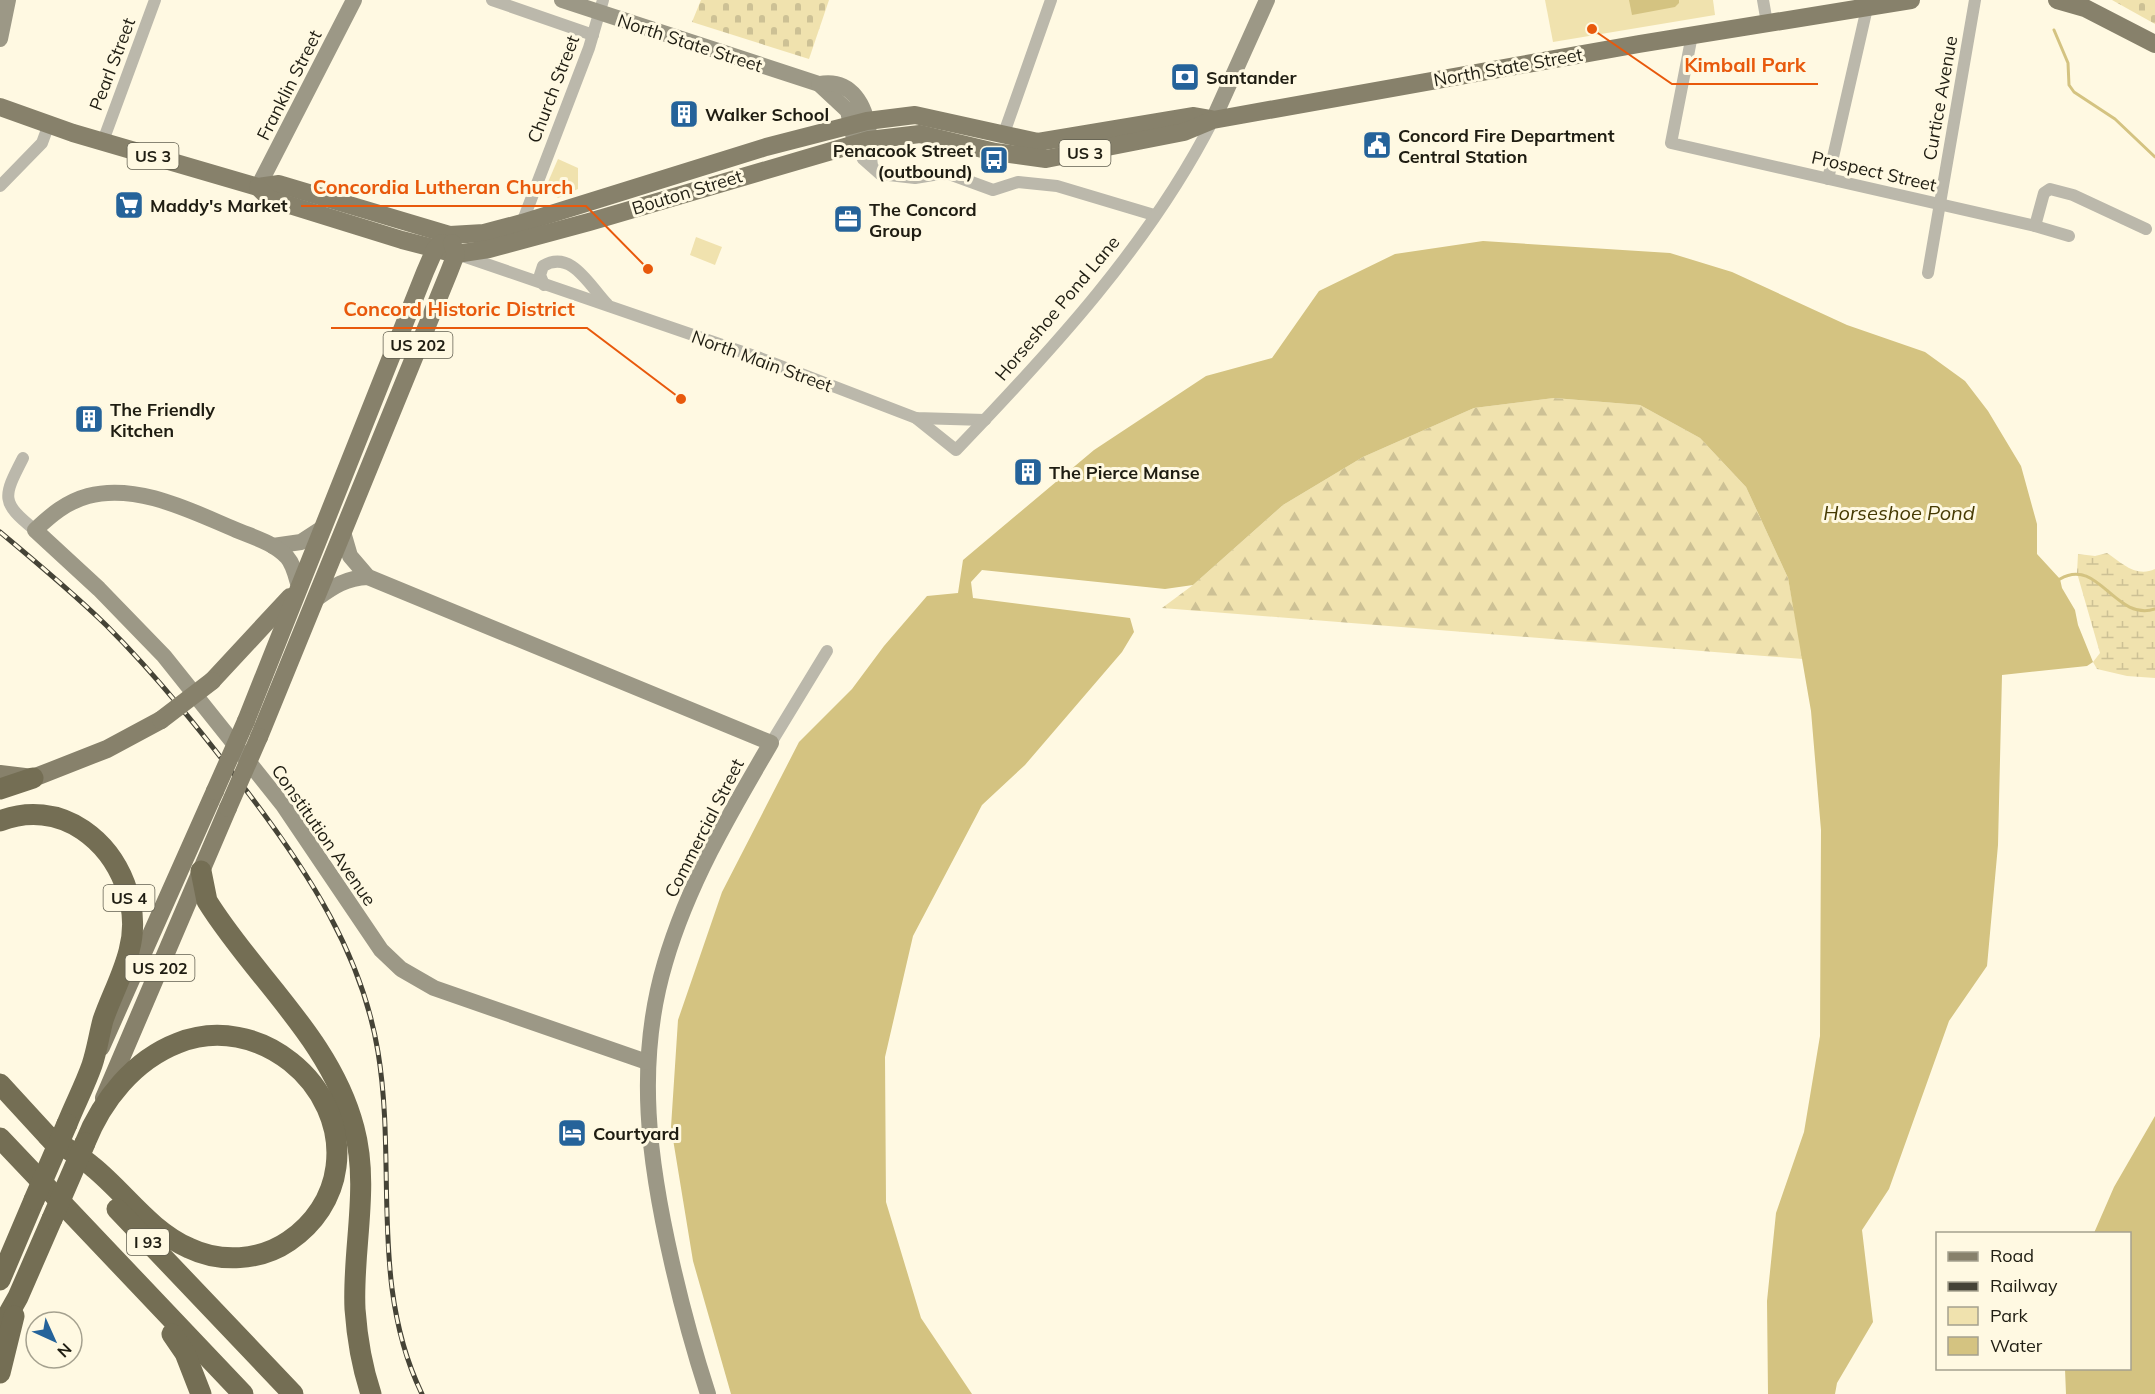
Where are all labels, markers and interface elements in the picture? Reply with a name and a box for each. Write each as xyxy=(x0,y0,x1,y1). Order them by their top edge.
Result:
street label: North State Street xyxy=(615,9,765,77)
street label: Pearl Street xyxy=(84,15,140,113)
street label: Franklin Street xyxy=(251,26,327,144)
street label: Church Street xyxy=(522,32,584,146)
street label: Curtice Avenue xyxy=(1918,34,1962,162)
street label: North State Street xyxy=(1432,43,1584,91)
callout: Kimball Park xyxy=(1672,46,1818,84)
text: Kimball Park xyxy=(1684,52,1807,77)
bank icon: Santander xyxy=(1169,61,1201,93)
place label: Santander xyxy=(1206,66,1297,89)
building icon: Walker School xyxy=(668,98,700,130)
place label: Walker School xyxy=(705,103,829,126)
place label: Concord Fire Department Central Station xyxy=(1398,124,1615,168)
public building icon: Concord Fire Department Central Station xyxy=(1361,129,1393,161)
place label: Penacook Street (outbound) xyxy=(833,139,973,183)
road number: US 3 xyxy=(1060,140,1110,166)
road number: US 3 xyxy=(128,143,178,169)
bus stop icon: Penacook Street (outbound) xyxy=(978,144,1010,176)
street label: Prospect Street xyxy=(1809,145,1939,197)
street label: Bouton Street xyxy=(629,164,745,220)
callout: Concordia Lutheran Church xyxy=(301,168,586,206)
text: Concordia Lutheran Church xyxy=(313,174,573,199)
supermarket icon: Maddy's Market xyxy=(113,189,145,221)
place label: Maddy's Market xyxy=(150,194,288,217)
place label: The Concord Group xyxy=(869,198,977,242)
office icon: The Concord Group xyxy=(832,203,864,235)
street label: Horseshoe Pond Lane xyxy=(990,231,1124,385)
callout: Concord Historic District xyxy=(331,290,587,328)
text: Concord Historic District xyxy=(343,296,575,321)
street label: North Main Street xyxy=(689,325,835,397)
road number: US 202 xyxy=(384,332,452,358)
place label: The Friendly Kitchen xyxy=(110,398,215,442)
building icon: The Friendly Kitchen xyxy=(73,403,105,435)
building icon: The Pierce Manse xyxy=(1012,456,1044,488)
place label: The Pierce Manse xyxy=(1049,461,1200,484)
water label: Horseshoe Pond xyxy=(1823,500,1975,525)
street label: Commercial Street xyxy=(659,755,749,901)
street label: Constitution Avenue xyxy=(267,760,381,910)
road number: US 4 xyxy=(104,885,154,911)
road number: US 202 xyxy=(126,955,195,981)
hotel icon: Courtyard xyxy=(556,1117,588,1149)
place label: Courtyard xyxy=(593,1122,679,1145)
road number: I 93 xyxy=(127,1229,169,1255)
legend xyxy=(1936,1232,2131,1370)
text: Road xyxy=(1990,1244,2034,1267)
text: Railway xyxy=(1990,1274,2058,1297)
text: Park xyxy=(1990,1304,2029,1327)
north arrow xyxy=(24,1310,84,1370)
text: Water xyxy=(1990,1334,2043,1357)
text: N xyxy=(53,1339,76,1362)

